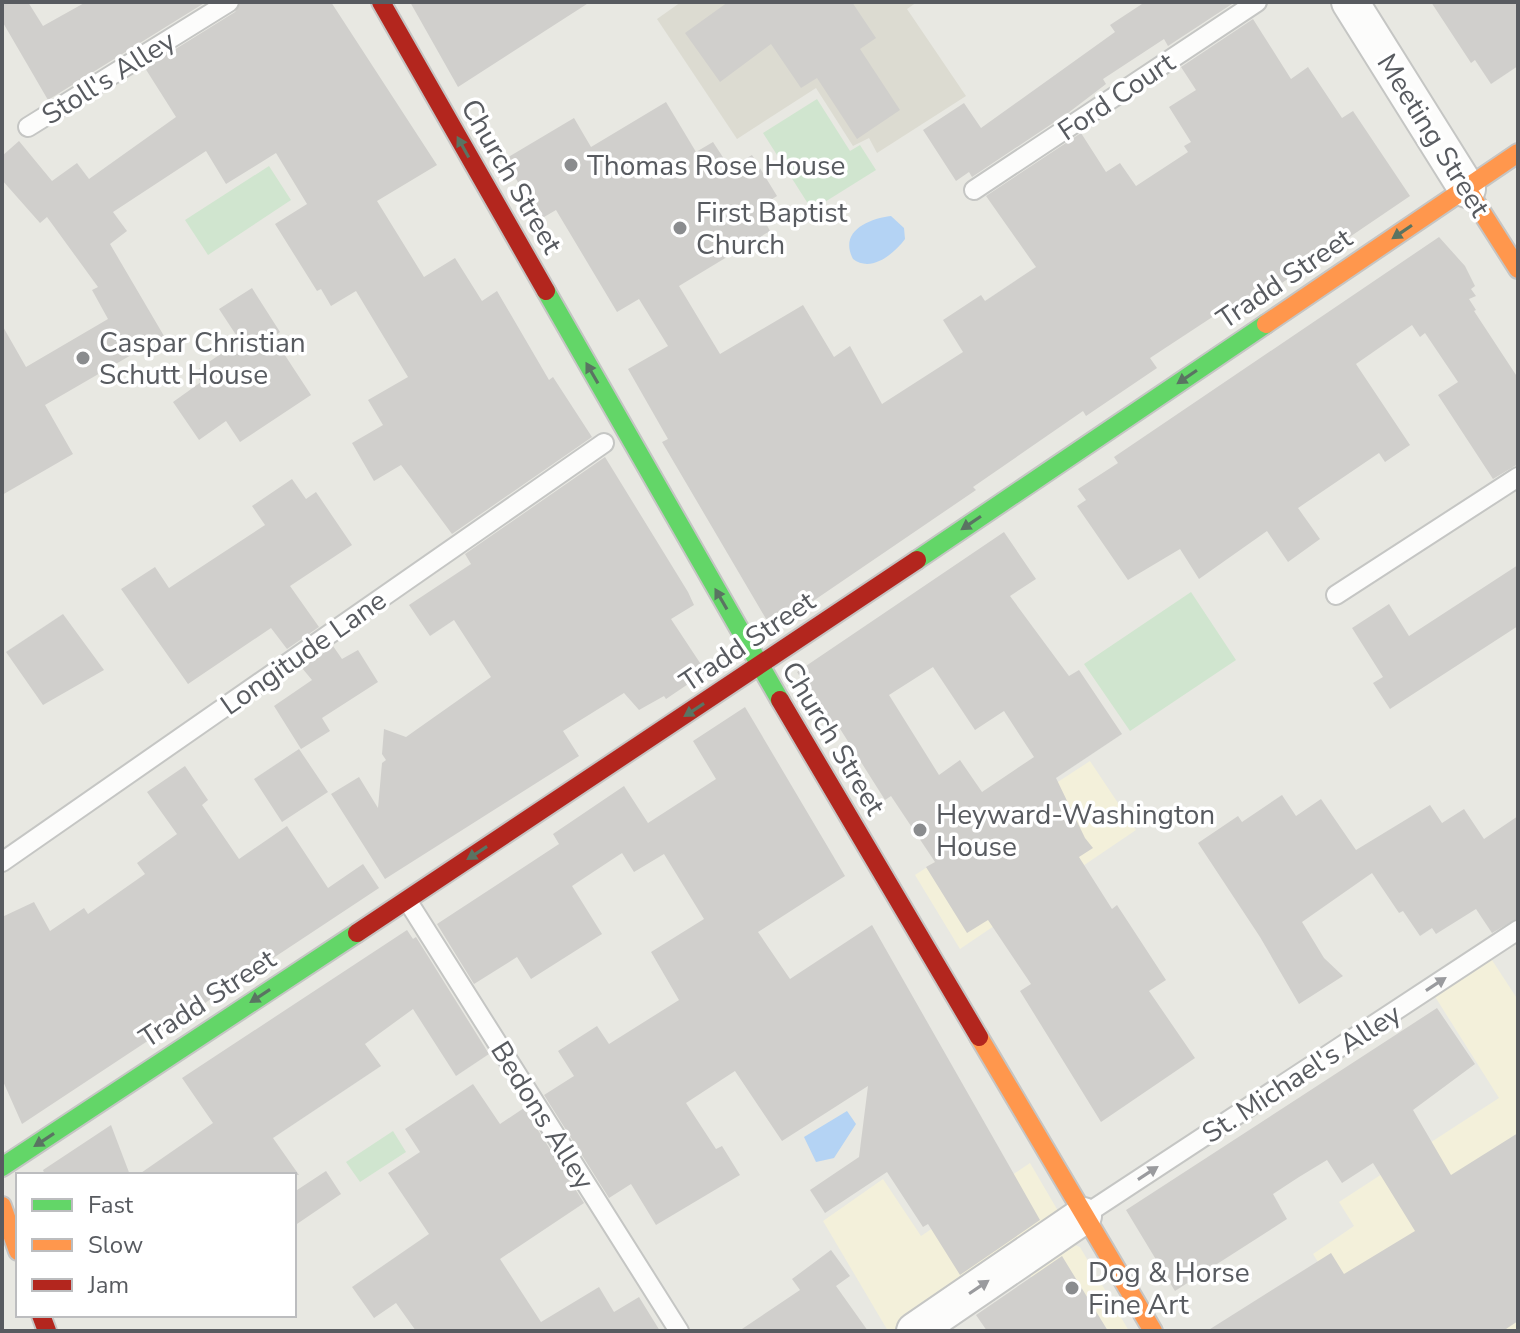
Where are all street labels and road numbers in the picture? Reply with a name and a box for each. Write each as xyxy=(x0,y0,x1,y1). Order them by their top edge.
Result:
street label: Stoll's Alley xyxy=(35,21,183,134)
street label: Ford Court xyxy=(1051,44,1183,150)
street label: Meeting Street xyxy=(1368,47,1499,225)
street label: Church Street xyxy=(451,92,571,261)
street label: Tradd Street xyxy=(1209,219,1360,338)
street label: Longitude Lane xyxy=(213,582,394,724)
street label: Tradd Street xyxy=(672,582,823,701)
street label: Church Street xyxy=(772,655,894,823)
street label: Tradd Street xyxy=(132,940,283,1057)
street label: St. Michael's Alley xyxy=(1195,995,1409,1152)
street label: Bedons Alley xyxy=(481,1034,603,1197)

